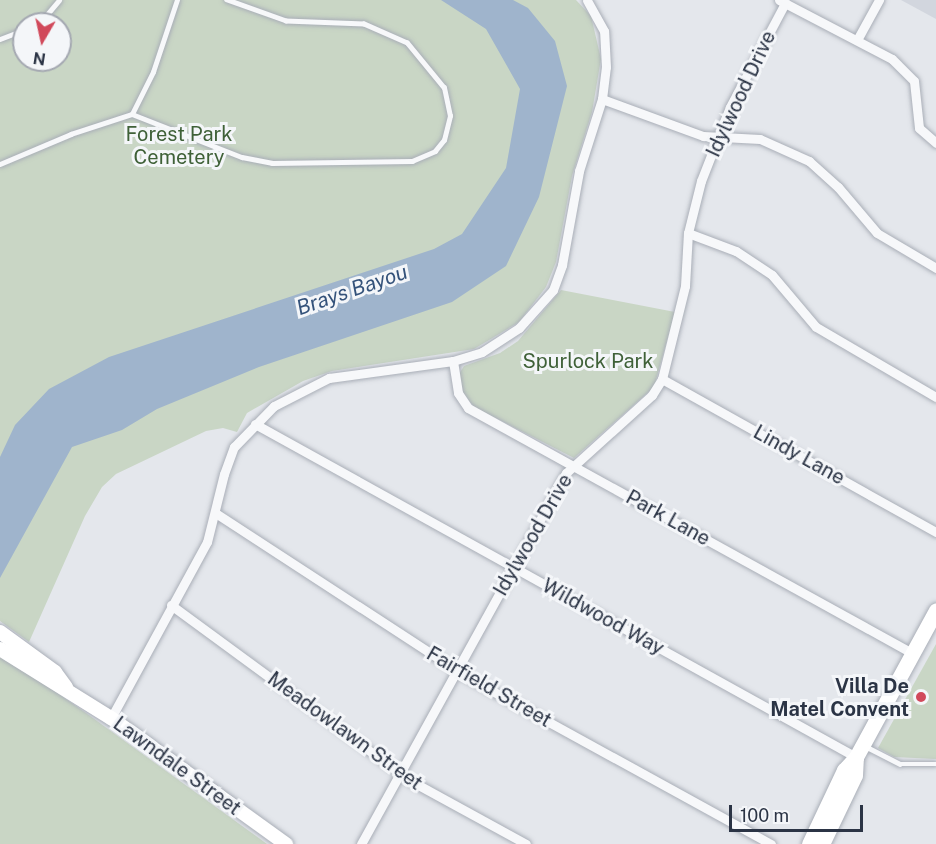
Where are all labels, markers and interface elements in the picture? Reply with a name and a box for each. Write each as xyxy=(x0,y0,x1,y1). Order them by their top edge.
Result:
north arrow xyxy=(12,12,72,72)
street label: Idylwood Drive xyxy=(701,27,781,161)
text: N xyxy=(32,48,47,69)
park label: Forest Park Cemetery xyxy=(126,122,232,169)
water label: Brays Bayou xyxy=(293,259,411,321)
park label: Spurlock Park xyxy=(522,349,654,373)
street label: Lindy Lane xyxy=(749,420,849,490)
street label: Idylwood Drive xyxy=(488,470,578,600)
street label: Park Lane xyxy=(622,485,714,551)
street label: Wildwood Way xyxy=(538,574,668,660)
street label: Fairfield Street xyxy=(422,642,556,732)
street label: Meadowlawn Street xyxy=(263,667,427,795)
place label: Villa De Matel Convent xyxy=(770,674,909,721)
marker: Villa De Matel Convent xyxy=(914,690,928,704)
street label: Lawndale Street xyxy=(108,712,246,820)
scale bar xyxy=(732,793,866,831)
text: 100 m xyxy=(740,805,789,826)

